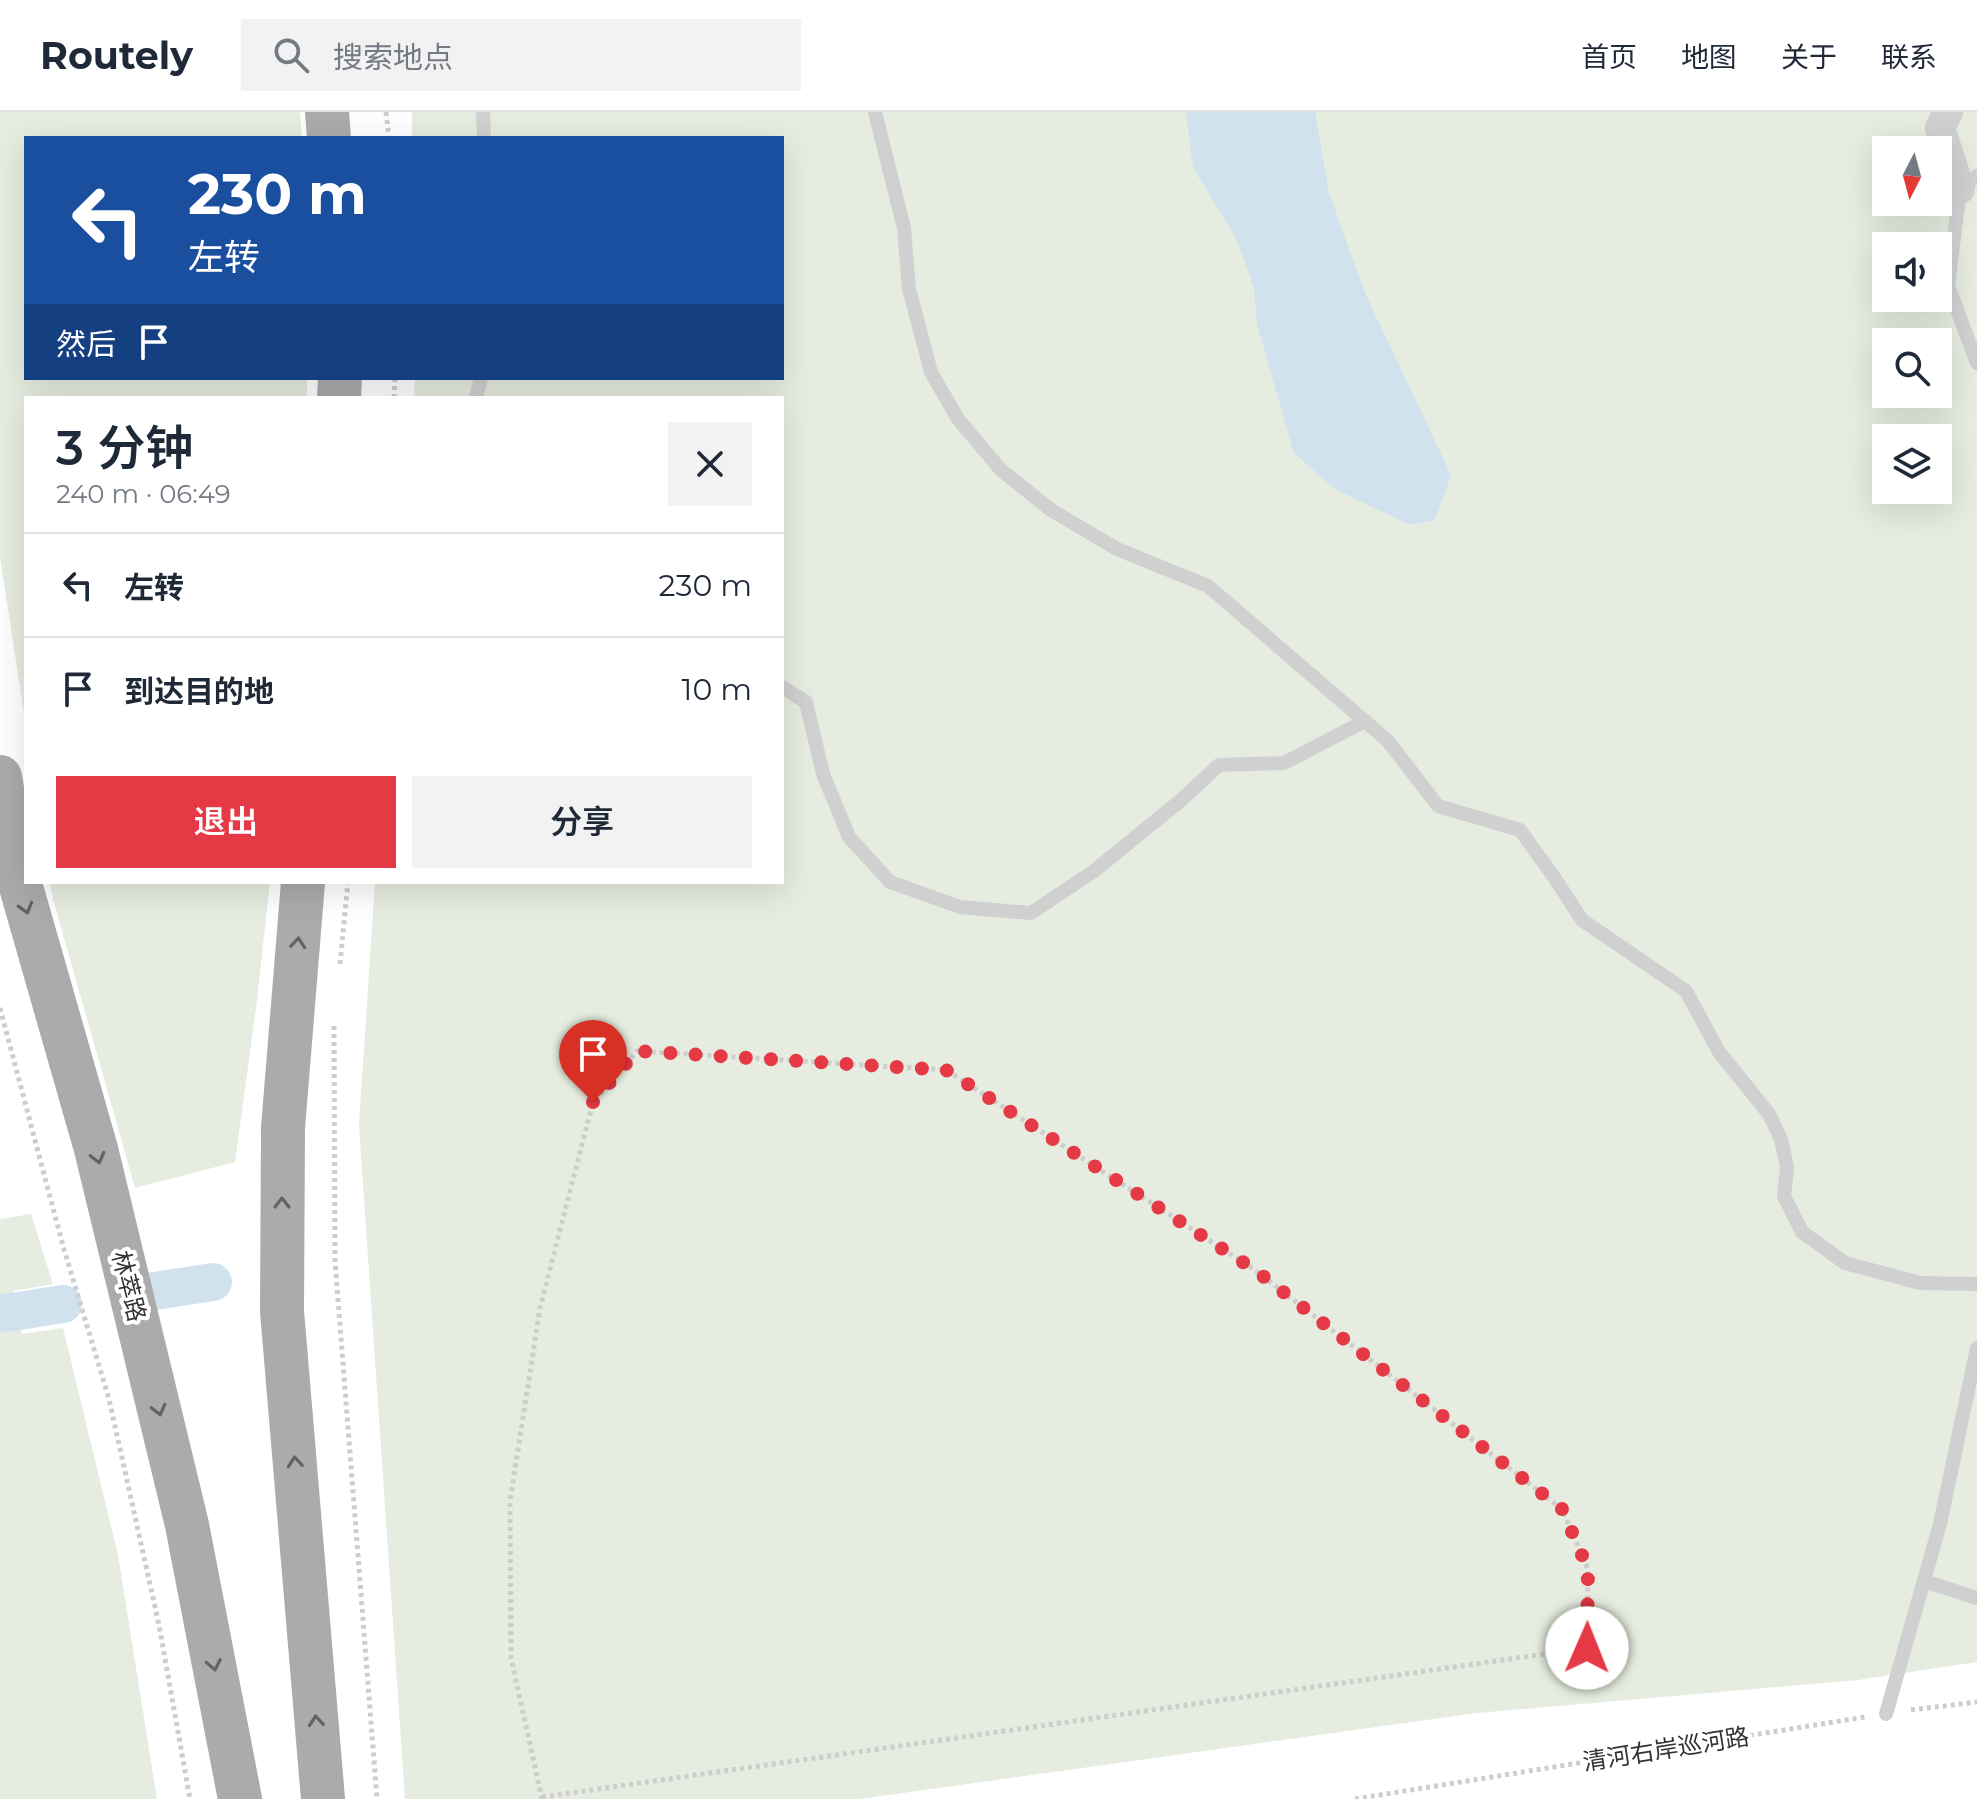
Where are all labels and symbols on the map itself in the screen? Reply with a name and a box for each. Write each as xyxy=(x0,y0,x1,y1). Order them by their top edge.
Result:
north arrow xyxy=(1872,136,1952,216)
one-way arrow xyxy=(17,900,34,914)
one-way arrow xyxy=(289,936,306,949)
pin xyxy=(559,1020,627,1102)
one-way arrow xyxy=(88,1150,105,1164)
one-way arrow xyxy=(273,1196,291,1209)
street label: 林萃路 xyxy=(106,1248,152,1324)
one-way arrow xyxy=(150,1403,167,1417)
one-way arrow xyxy=(287,1455,304,1468)
position arrow xyxy=(1545,1606,1629,1690)
one-way arrow xyxy=(204,1658,221,1671)
one-way arrow xyxy=(308,1714,325,1727)
street label: 清河右岸巡河路 xyxy=(1581,1722,1751,1776)

